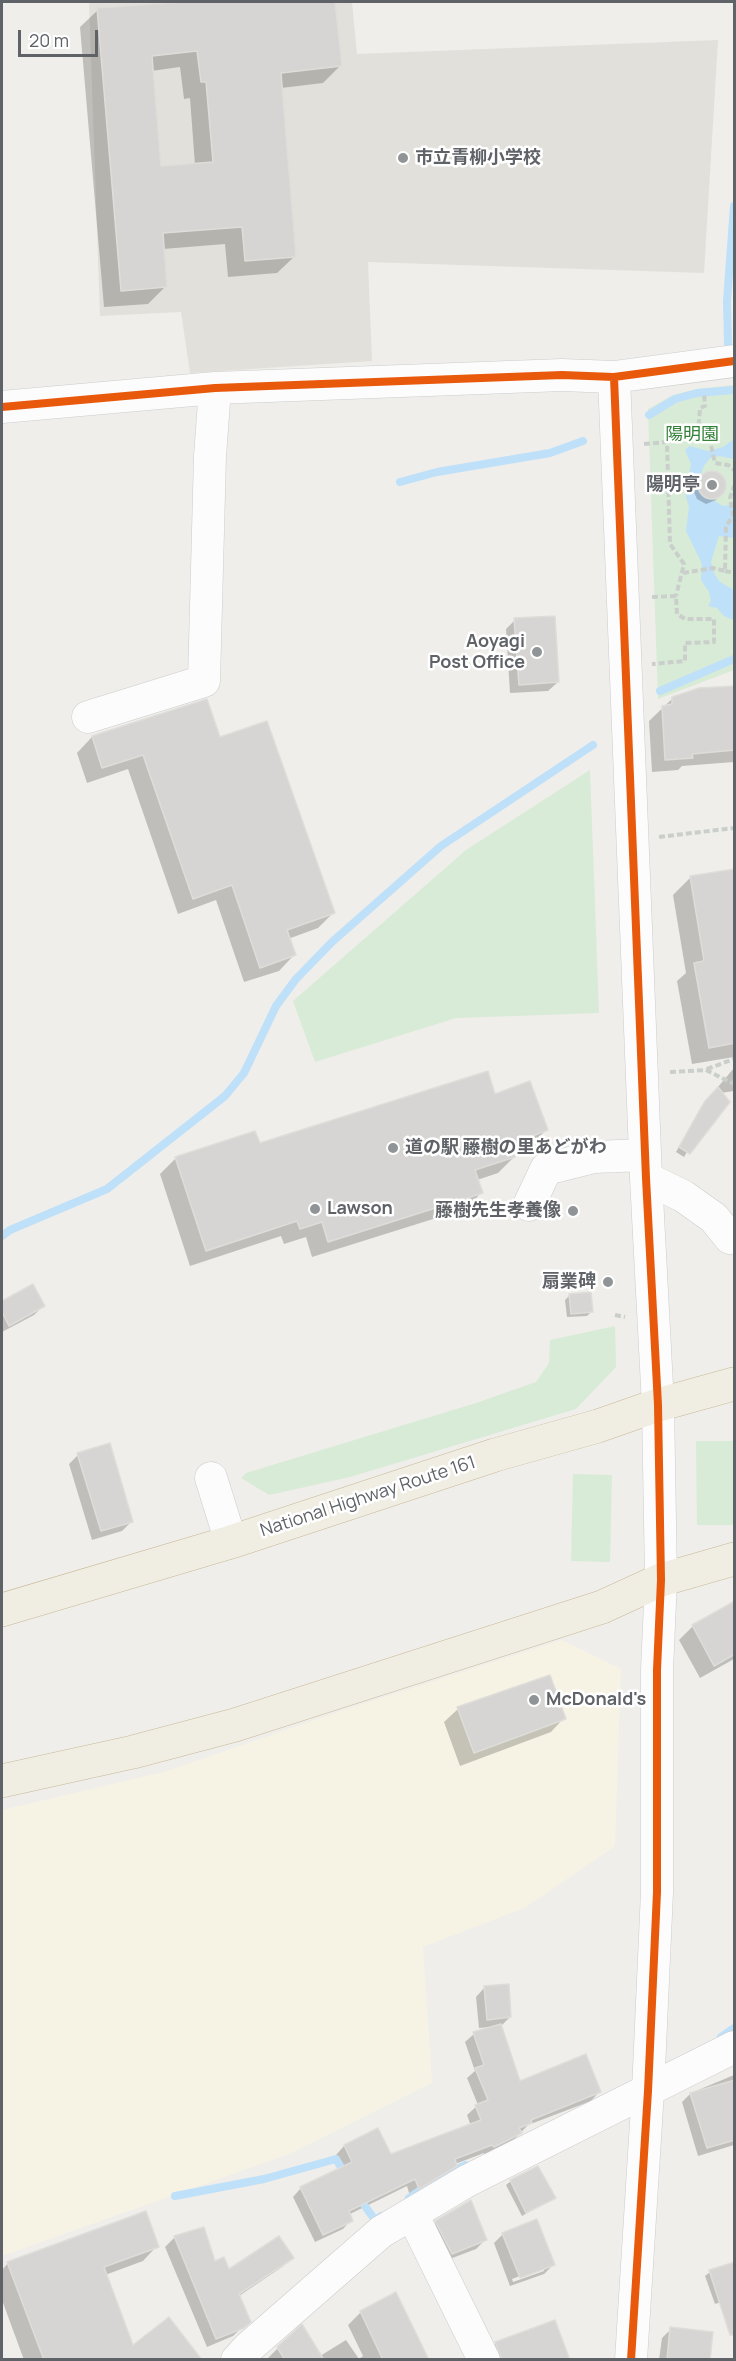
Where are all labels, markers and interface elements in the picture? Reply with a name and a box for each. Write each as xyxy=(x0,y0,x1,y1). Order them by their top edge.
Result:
scale bar xyxy=(21,18,100,56)
text: 20 m xyxy=(29,28,69,52)
place label: 市立青柳小学校 xyxy=(415,147,541,169)
marker: 市立青柳小学校 xyxy=(396,151,410,165)
park label: 陽明園 xyxy=(665,424,719,446)
place label: 陽明亭 xyxy=(646,474,700,496)
marker: 陽明亭 xyxy=(705,478,719,492)
place label: Aoyagi Post Office xyxy=(429,631,525,674)
marker: Aoyagi Post Office xyxy=(530,645,544,659)
place label: 道の駅 藤樹の里あどがわ xyxy=(405,1137,607,1159)
marker: 道の駅 藤樹の里あどがわ xyxy=(386,1141,400,1155)
place label: Lawson xyxy=(327,1198,393,1220)
place label: 藤樹先生孝養像 xyxy=(435,1200,561,1222)
marker: Lawson xyxy=(308,1202,322,1216)
marker: 藤樹先生孝養像 xyxy=(566,1204,580,1218)
place label: 扇業碑 xyxy=(542,1271,596,1293)
marker: 扇業碑 xyxy=(601,1275,615,1289)
street label: National Highway Route 161 xyxy=(258,1452,478,1542)
place label: McDonald's xyxy=(546,1689,646,1711)
marker: McDonald's xyxy=(527,1693,541,1707)

